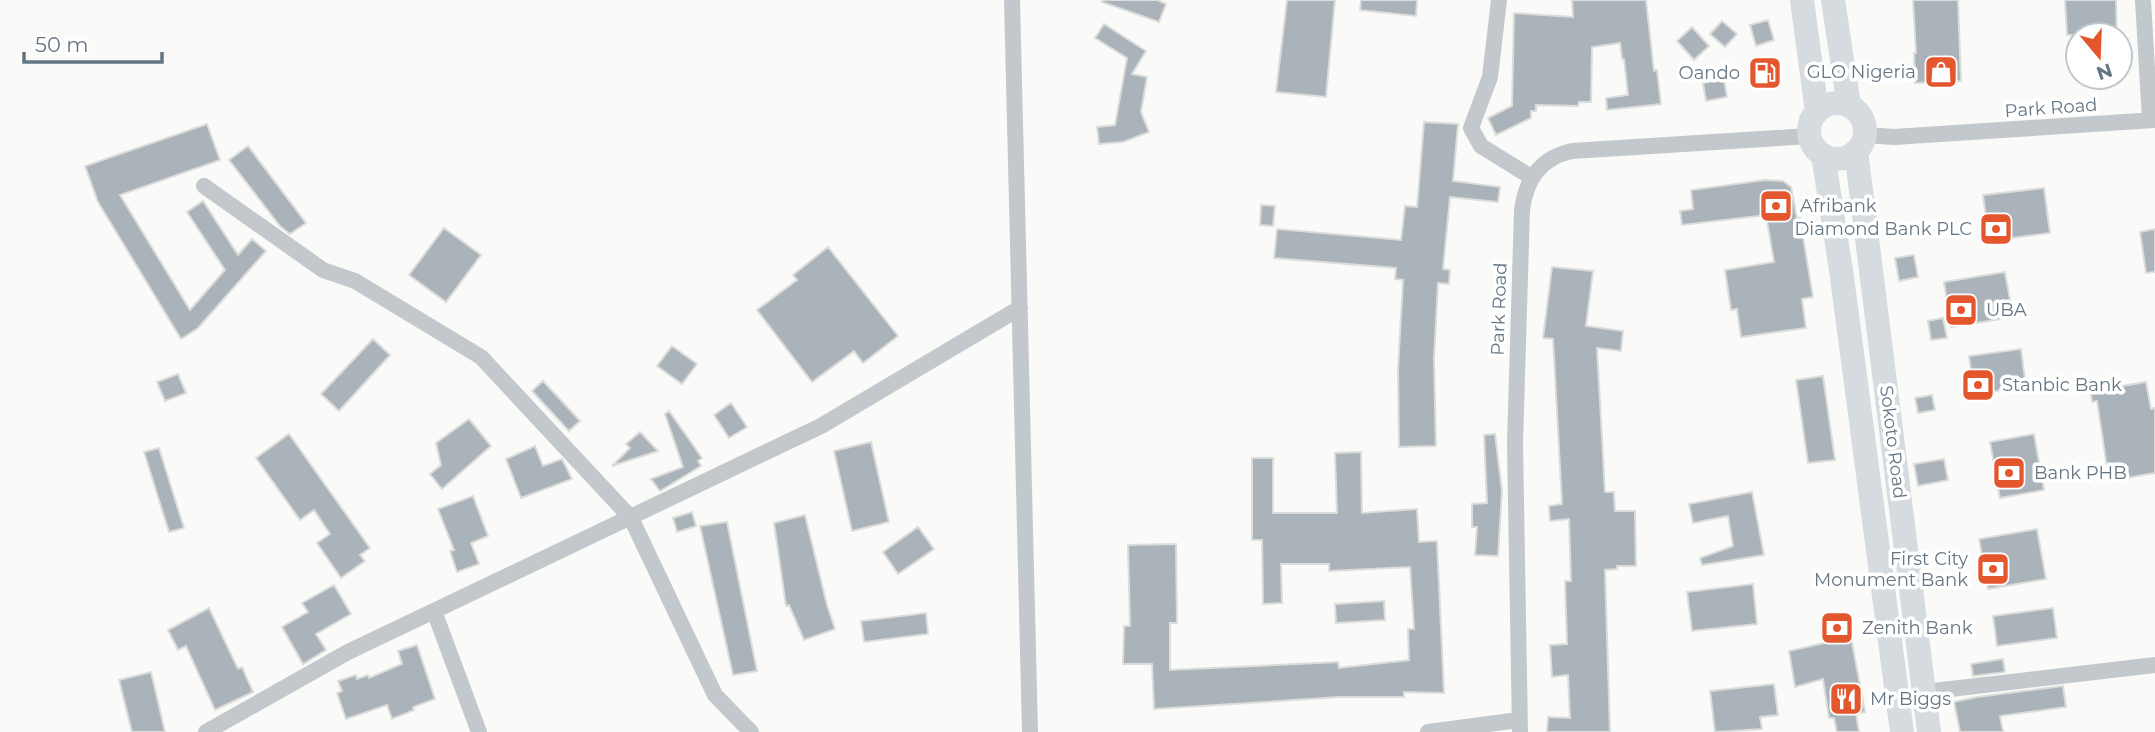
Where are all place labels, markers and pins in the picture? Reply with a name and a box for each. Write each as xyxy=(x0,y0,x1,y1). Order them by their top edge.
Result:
shop icon: GLO Nigeria xyxy=(1922,53,1960,91)
fuel station icon: Oando xyxy=(1746,54,1784,92)
place label: GLO Nigeria xyxy=(1807,61,1916,83)
place label: Oando xyxy=(1679,62,1740,84)
bank icon: Afribank xyxy=(1757,187,1795,225)
place label: Afribank xyxy=(1800,195,1877,217)
bank icon: Diamond Bank PLC xyxy=(1977,210,2015,248)
place label: Diamond Bank PLC xyxy=(1795,218,1972,240)
bank icon: UBA xyxy=(1942,291,1980,329)
place label: UBA xyxy=(1986,299,2027,321)
bank icon: Stanbic Bank xyxy=(1959,366,1997,404)
place label: Stanbic Bank xyxy=(2002,374,2122,396)
bank icon: Bank PHB xyxy=(1990,454,2028,492)
place label: Bank PHB xyxy=(2034,462,2127,484)
place label: First City Monument Bank xyxy=(1814,548,1968,591)
bank icon: First City Monument Bank xyxy=(1974,550,2012,588)
bank icon: Zenith Bank xyxy=(1818,609,1856,647)
place label: Zenith Bank xyxy=(1862,617,1973,639)
restaurant icon: Mr Biggs xyxy=(1827,680,1865,718)
place label: Mr Biggs xyxy=(1870,688,1951,710)

